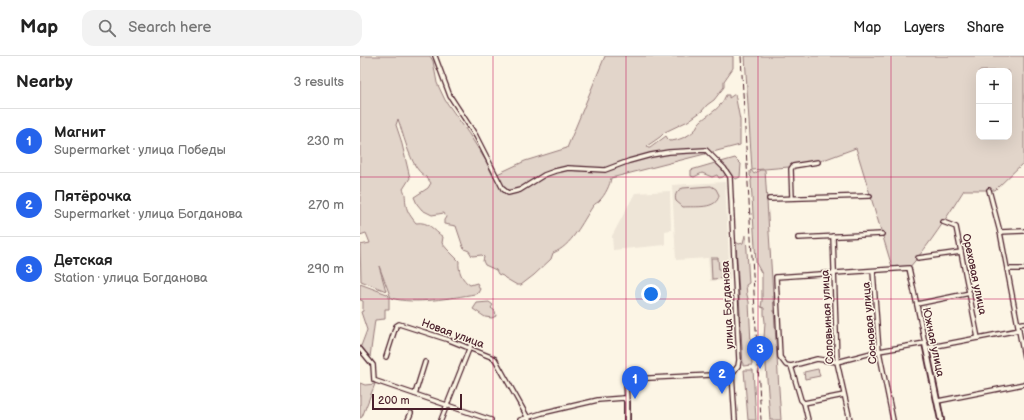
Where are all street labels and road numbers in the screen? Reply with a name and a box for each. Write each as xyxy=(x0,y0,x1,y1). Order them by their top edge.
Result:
street label: Ореховая улица xyxy=(960,232,990,316)
street label: улица Богданова xyxy=(719,260,736,349)
street label: Соловьиная улица xyxy=(819,269,836,365)
street label: Сосновая улица xyxy=(859,281,880,365)
street label: Южная улица xyxy=(920,306,947,379)
street label: Новая улица xyxy=(420,316,486,351)

